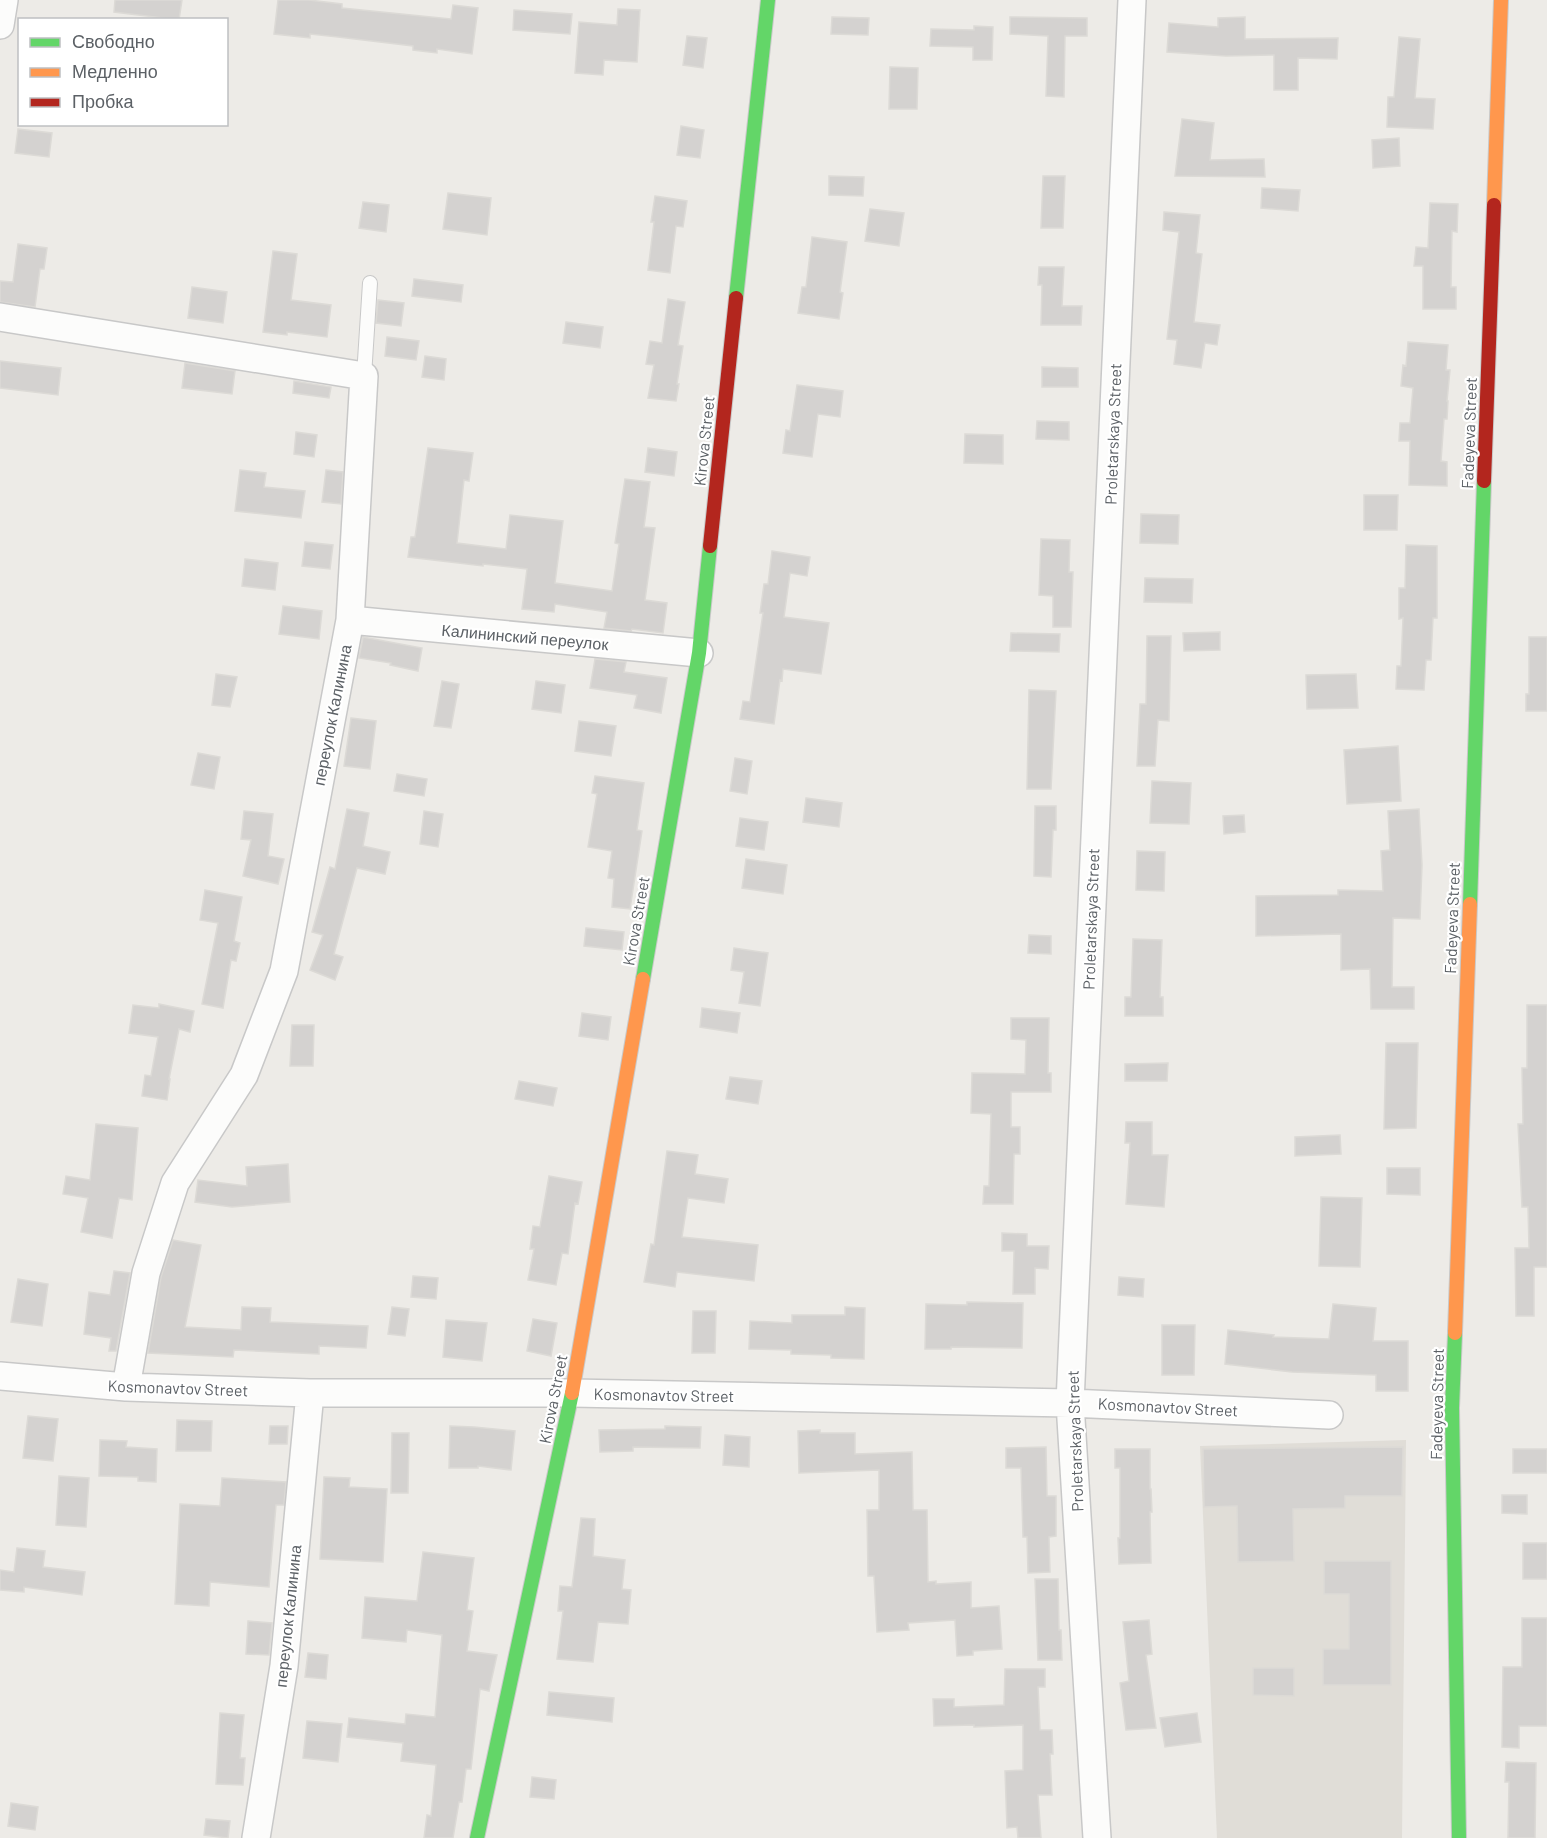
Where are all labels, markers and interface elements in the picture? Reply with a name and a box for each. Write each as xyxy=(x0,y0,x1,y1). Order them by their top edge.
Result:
legend xyxy=(18,18,228,126)
text: Свободно xyxy=(72,30,155,52)
text: Медленно xyxy=(72,60,158,82)
text: Пробка xyxy=(72,90,135,112)
street label: Proletarskaya Street xyxy=(1101,363,1124,505)
street label: Fadeyeva Street xyxy=(1457,377,1480,489)
street label: Kirova Street xyxy=(689,395,718,487)
street label: Калининский переулок xyxy=(441,620,610,653)
street label: переулок Калинина xyxy=(308,643,355,787)
street label: Proletarskaya Street xyxy=(1079,848,1102,990)
street label: Fadeyeva Street xyxy=(1440,862,1463,974)
street label: Kirova Street xyxy=(618,875,653,967)
street label: Fadeyeva Street xyxy=(1426,1348,1447,1460)
street label: Kirova Street xyxy=(535,1353,570,1445)
street label: Proletarskaya Street xyxy=(1063,1370,1086,1512)
street label: Kosmonavtov Street xyxy=(107,1376,249,1399)
street label: Kosmonavtov Street xyxy=(594,1384,734,1405)
street label: Kosmonavtov Street xyxy=(1097,1393,1239,1420)
street label: переулок Калинина xyxy=(271,1544,304,1688)

